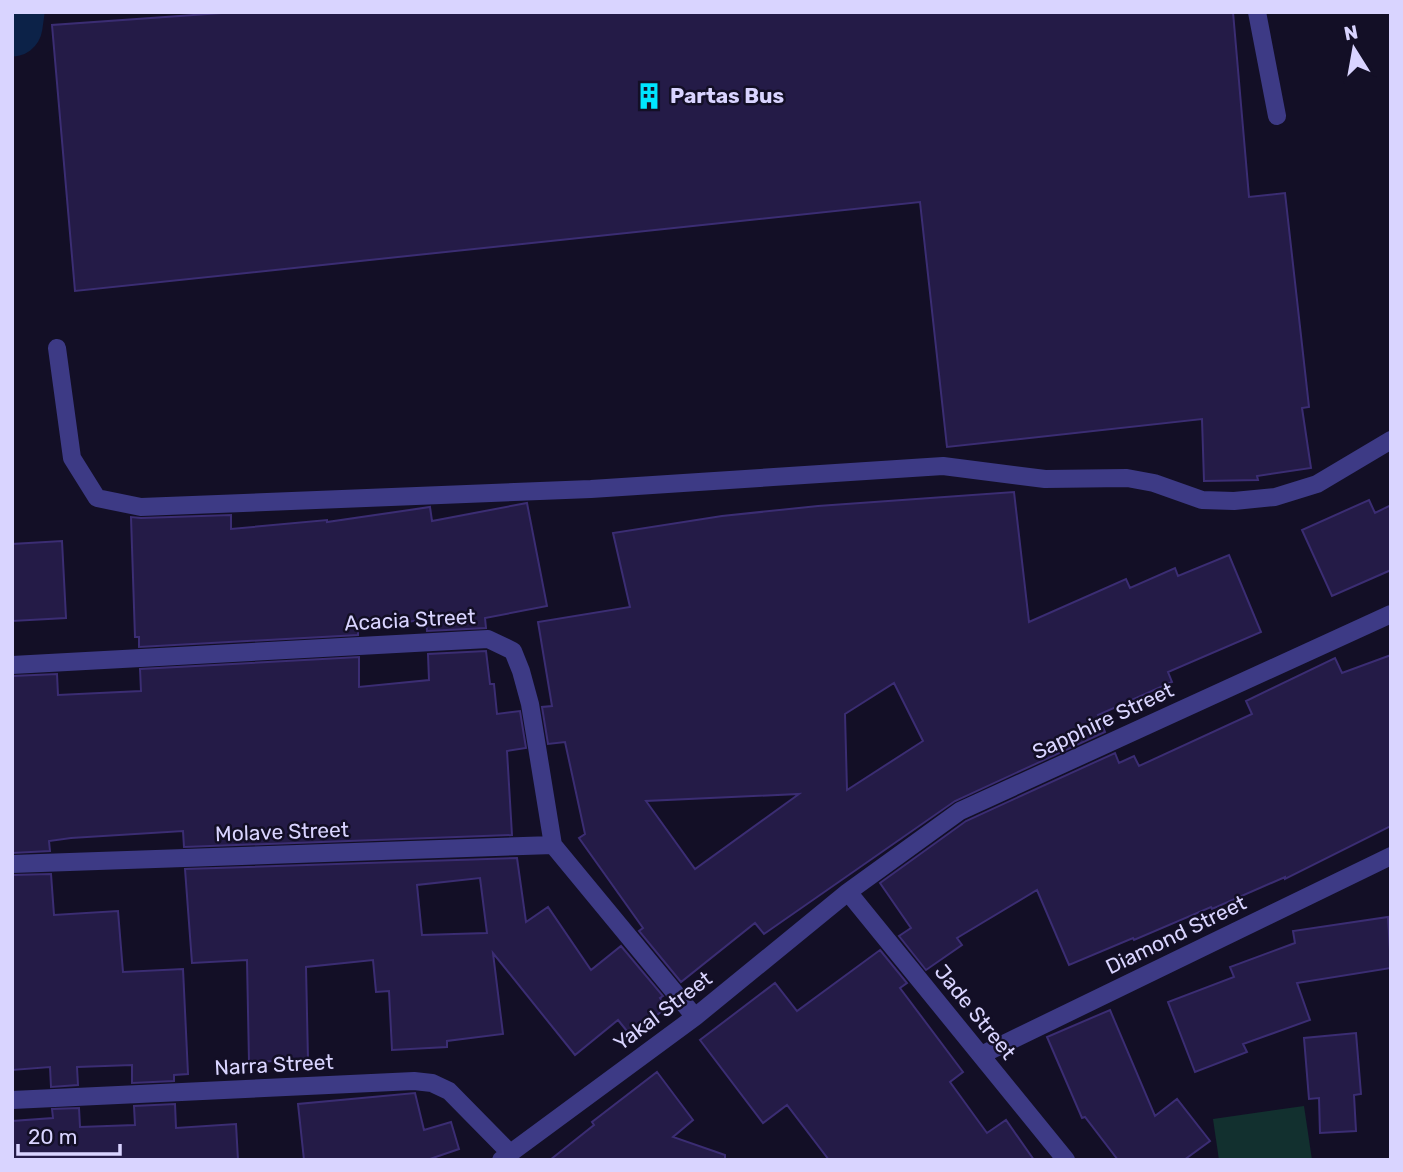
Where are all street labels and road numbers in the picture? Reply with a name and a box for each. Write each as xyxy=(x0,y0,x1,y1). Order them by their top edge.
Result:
street label: Acacia Street xyxy=(344,604,476,635)
street label: Sapphire Street xyxy=(1028,677,1177,764)
street label: Molave Street xyxy=(215,817,349,846)
street label: Diamond Street xyxy=(1102,890,1250,979)
street label: Jade Street xyxy=(930,959,1021,1064)
street label: Yakal Street xyxy=(609,966,717,1056)
street label: Narra Street xyxy=(214,1049,334,1080)

